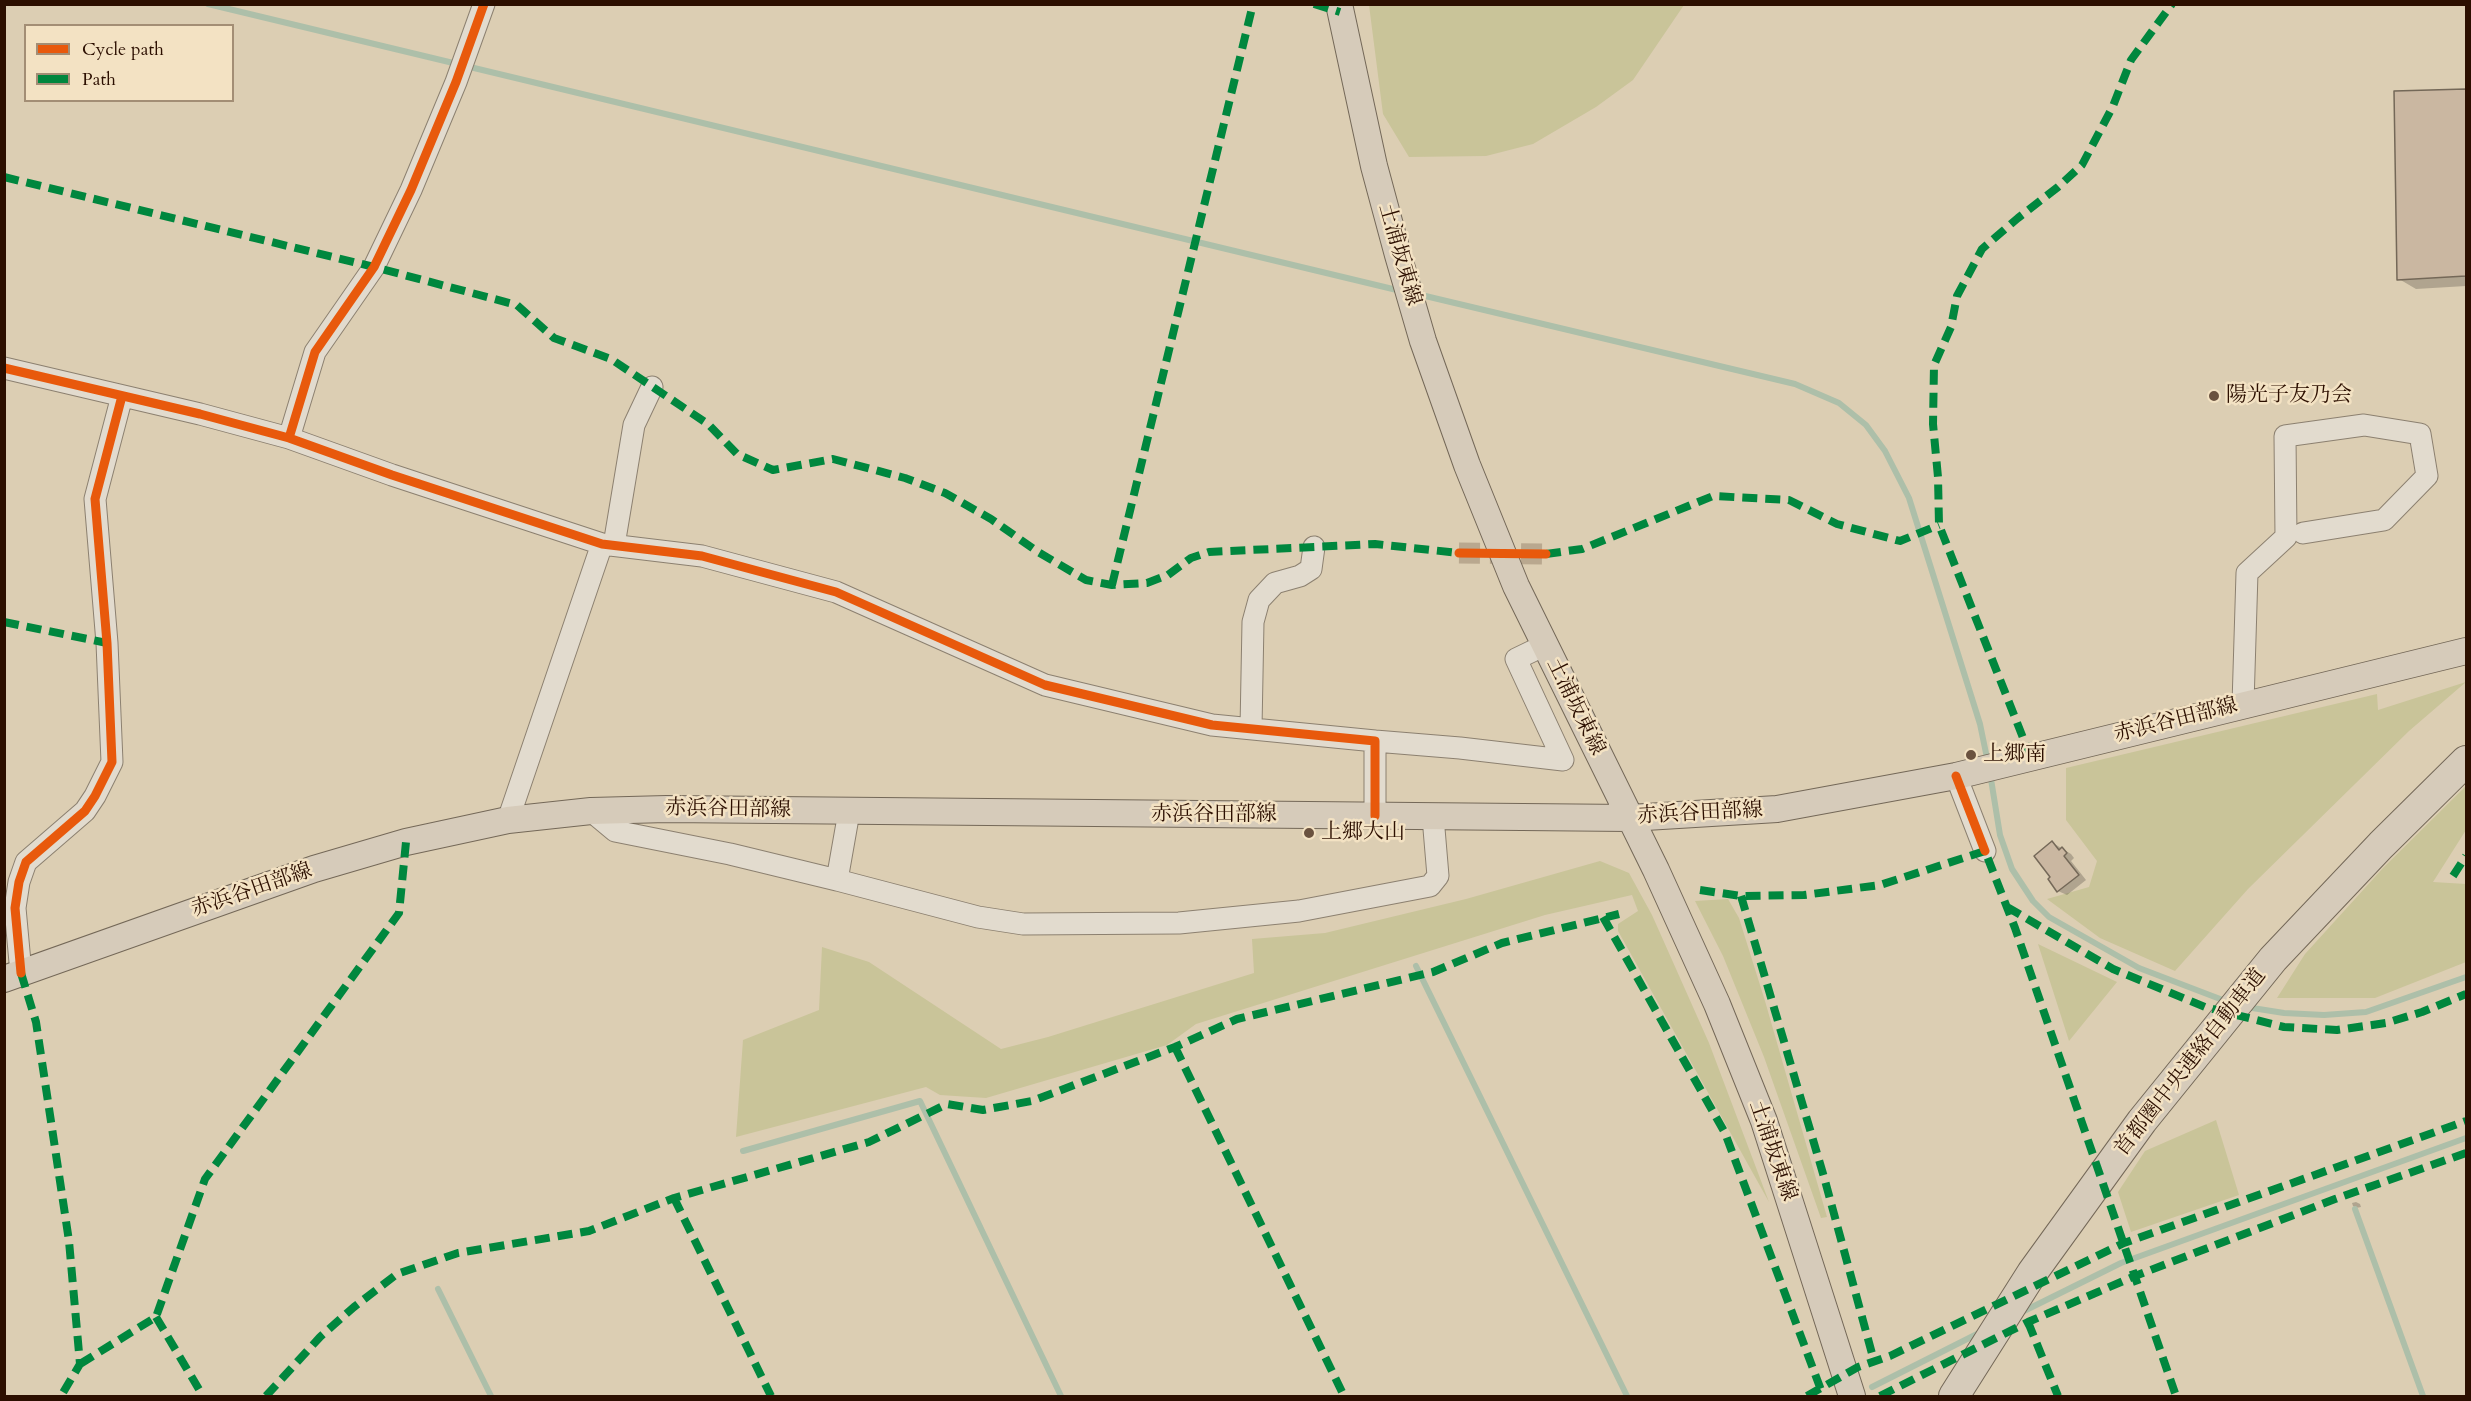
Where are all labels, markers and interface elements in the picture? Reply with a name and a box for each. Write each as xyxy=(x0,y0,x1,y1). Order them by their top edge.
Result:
legend xyxy=(24,24,234,102)
text: Cycle path xyxy=(82,37,164,62)
text: Path xyxy=(82,67,116,92)
street label: 土浦坂東線 xyxy=(1372,201,1426,309)
place label: 陽光子友乃会 xyxy=(2226,383,2352,409)
marker: 陽光子友乃会 xyxy=(2207,389,2221,403)
street label: 土浦坂東線 xyxy=(1541,654,1609,760)
street label: 赤浜谷田部線 xyxy=(2112,694,2240,748)
place label: 上郷南 xyxy=(1983,742,2046,768)
marker: 上郷南 xyxy=(1964,748,1978,762)
street label: 赤浜谷田部線 xyxy=(665,796,791,824)
street label: 赤浜谷田部線 xyxy=(1636,798,1764,830)
street label: 赤浜谷田部線 xyxy=(1151,802,1277,828)
place label: 上郷大山 xyxy=(1321,820,1405,846)
marker: 上郷大山 xyxy=(1302,826,1316,840)
street label: 赤浜谷田部線 xyxy=(188,859,316,923)
street label: 首都圏中央連絡自動車道 xyxy=(2110,964,2272,1162)
street label: 土浦坂東線 xyxy=(1743,1097,1801,1205)

